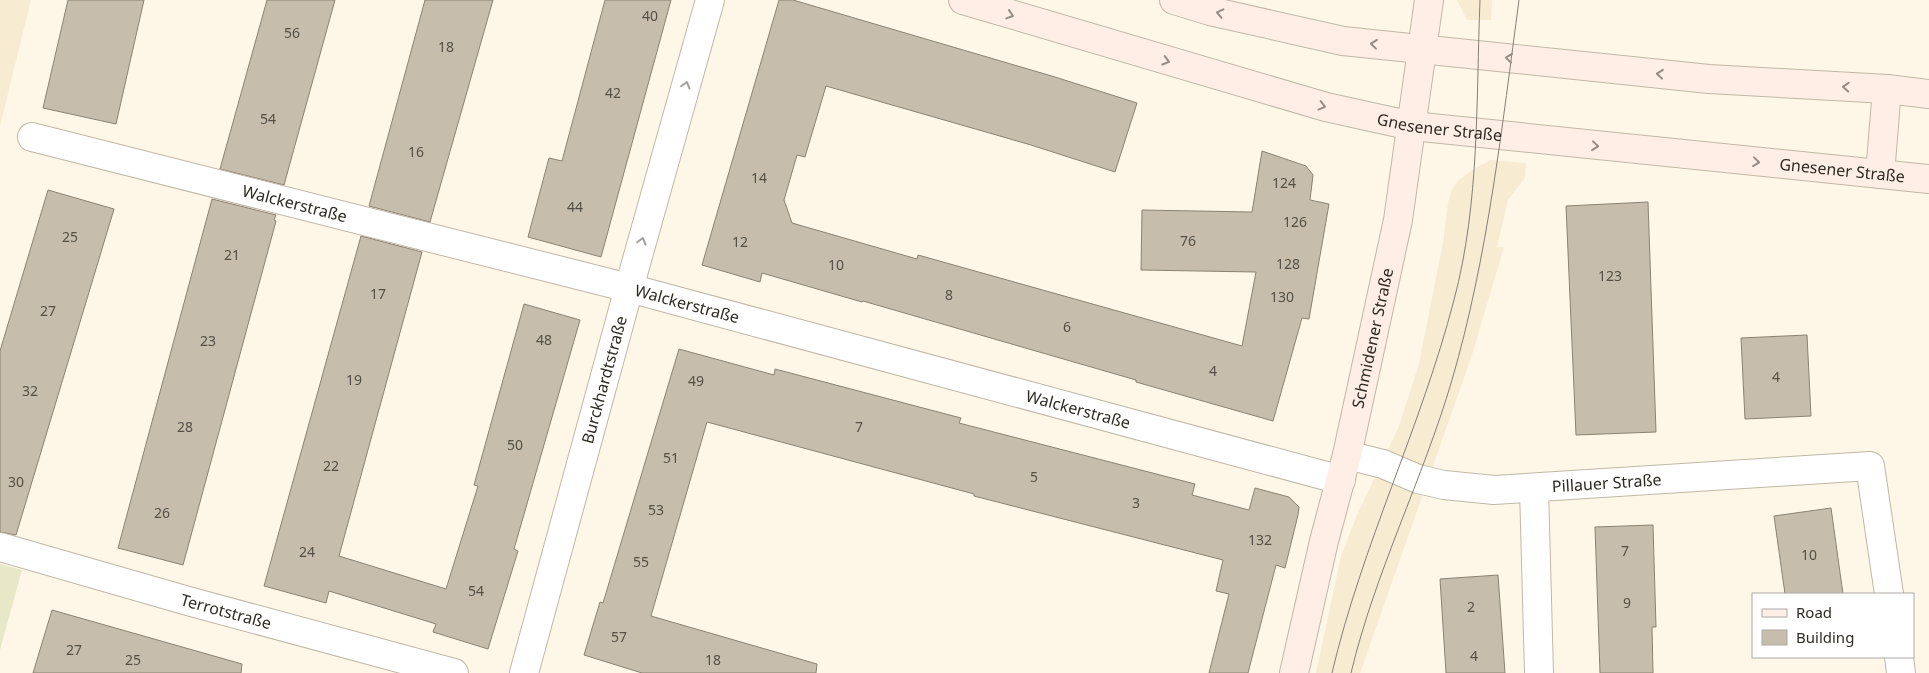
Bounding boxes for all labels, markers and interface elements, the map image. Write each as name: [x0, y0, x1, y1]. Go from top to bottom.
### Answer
house number: 40: [642, 6, 658, 25]
one-way arrow: [1216, 8, 1225, 19]
one-way arrow: [1005, 9, 1014, 19]
house number: 56: [284, 23, 300, 42]
house number: 18: [438, 37, 454, 56]
one-way arrow: [1370, 39, 1378, 50]
one-way arrow: [1504, 53, 1512, 64]
one-way arrow: [1161, 55, 1169, 65]
one-way arrow: [1656, 69, 1664, 80]
one-way arrow: [681, 81, 691, 89]
one-way arrow: [1841, 81, 1849, 92]
house number: 42: [605, 83, 621, 102]
one-way arrow: [1317, 100, 1326, 111]
street label: Gnesener Straße: [1375, 108, 1503, 146]
house number: 54: [260, 109, 276, 128]
one-way arrow: [1591, 140, 1599, 151]
house number: 16: [408, 142, 424, 161]
street label: Gnesener Straße: [1778, 153, 1906, 187]
one-way arrow: [1753, 156, 1761, 167]
house number: 14: [751, 168, 767, 187]
house number: 124: [1272, 173, 1296, 192]
street label: Walckerstraße: [240, 180, 350, 227]
house number: 44: [567, 197, 583, 216]
house number: 126: [1283, 212, 1307, 231]
house number: 25: [62, 227, 78, 246]
house number: 76: [1180, 231, 1196, 250]
house number: 12: [732, 232, 748, 251]
one-way arrow: [637, 238, 647, 246]
house number: 21: [224, 245, 240, 264]
house number: 128: [1276, 254, 1300, 273]
house number: 10: [828, 255, 844, 274]
street label: Schmidener Straße: [1346, 266, 1398, 410]
house number: 123: [1598, 266, 1622, 285]
street label: Walckerstraße: [632, 279, 742, 328]
house number: 17: [370, 284, 386, 303]
house number: 8: [945, 285, 953, 304]
house number: 130: [1270, 287, 1294, 306]
house number: 27: [40, 301, 56, 320]
street label: Burckhardtstraße: [576, 313, 632, 446]
house number: 6: [1063, 317, 1071, 336]
house number: 48: [536, 330, 552, 349]
house number: 23: [200, 331, 216, 350]
house number: 4: [1209, 361, 1217, 380]
house number: 4: [1772, 367, 1780, 386]
house number: 19: [346, 370, 362, 389]
house number: 49: [688, 371, 704, 390]
house number: 32: [22, 381, 38, 400]
street label: Walckerstraße: [1023, 385, 1133, 434]
house number: 28: [177, 417, 193, 436]
house number: 7: [855, 417, 863, 436]
house number: 50: [507, 435, 523, 454]
house number: 51: [663, 448, 679, 467]
house number: 22: [323, 456, 339, 475]
house number: 5: [1030, 467, 1038, 486]
street label: Pillauer Straße: [1551, 468, 1662, 497]
house number: 30: [8, 472, 24, 491]
house number: 3: [1132, 493, 1140, 512]
house number: 53: [648, 500, 664, 519]
house number: 26: [154, 503, 170, 522]
house number: 132: [1248, 530, 1272, 549]
house number: 7: [1621, 541, 1629, 560]
house number: 24: [299, 542, 315, 561]
house number: 10: [1801, 545, 1817, 564]
house number: 55: [633, 552, 649, 571]
house number: 54: [468, 581, 484, 600]
street label: Terrotstraße: [178, 588, 274, 634]
house number: 9: [1623, 593, 1631, 612]
legend: [1752, 593, 1914, 658]
house number: 2: [1467, 597, 1475, 616]
text: Road: [1796, 602, 1832, 622]
house number: 57: [611, 627, 627, 646]
text: Building: [1796, 627, 1854, 647]
house number: 27: [66, 640, 82, 659]
house number: 4: [1470, 646, 1478, 665]
house number: 25: [125, 650, 141, 669]
house number: 18: [705, 650, 721, 669]

